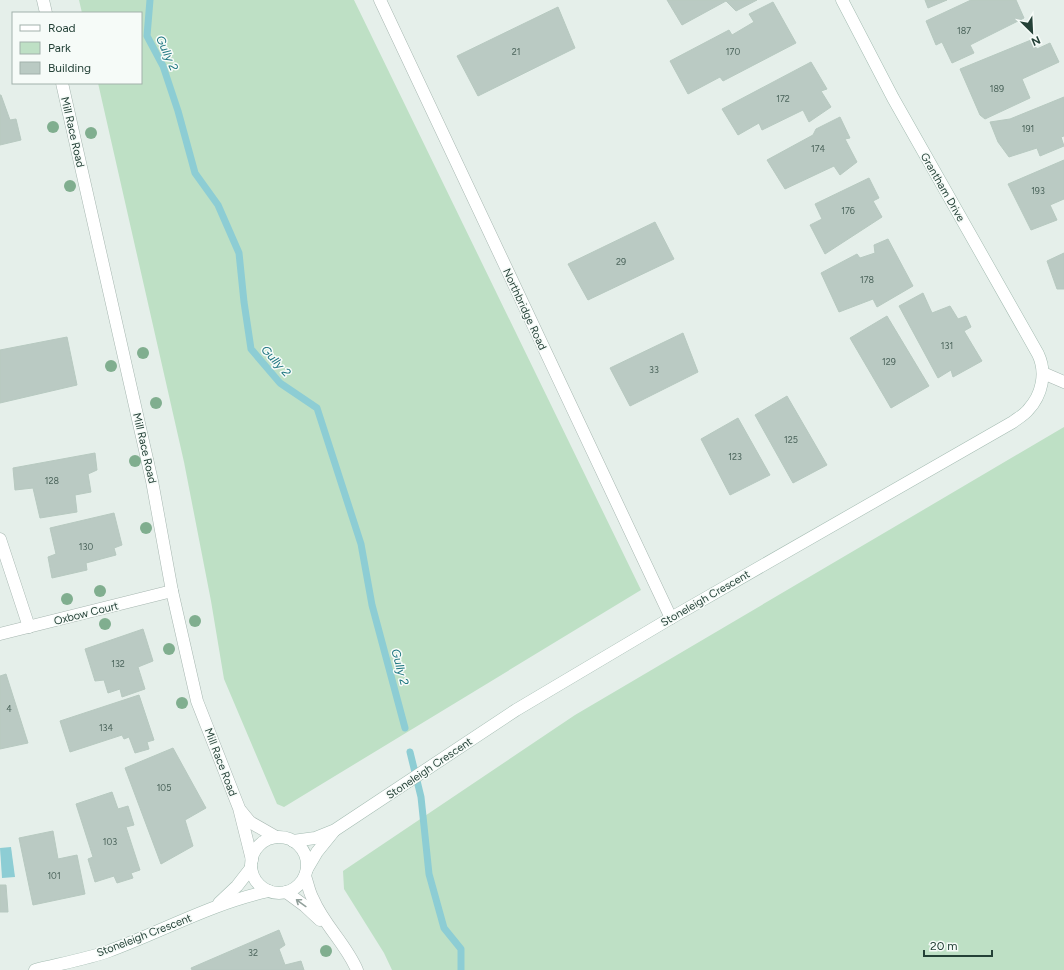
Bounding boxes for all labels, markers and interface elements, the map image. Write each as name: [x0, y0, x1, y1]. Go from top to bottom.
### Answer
legend: [12, 12, 142, 84]
north arrow: [1012, 12, 1052, 52]
text: Road: [48, 21, 76, 35]
house number: 187: [957, 25, 971, 36]
water label: Gully 2: [153, 33, 181, 73]
text: N: [1029, 33, 1042, 48]
text: Park: [48, 41, 71, 55]
house number: 21: [512, 46, 520, 57]
house number: 170: [726, 46, 740, 57]
text: Building: [48, 61, 91, 75]
house number: 189: [990, 83, 1004, 94]
house number: 172: [776, 93, 790, 104]
street label: Mill Race Road: [58, 96, 87, 169]
house number: 191: [1022, 123, 1034, 134]
house number: 174: [811, 143, 825, 154]
street label: Grantham Drive: [918, 151, 968, 224]
house number: 193: [1031, 185, 1045, 196]
house number: 176: [841, 205, 855, 216]
house number: 29: [616, 256, 626, 267]
street label: Northbridge Road: [500, 266, 549, 352]
house number: 178: [860, 274, 875, 285]
house number: 131: [941, 340, 953, 351]
water label: Gully 2: [258, 343, 294, 380]
house number: 129: [882, 356, 896, 367]
house number: 33: [649, 364, 659, 375]
street label: Mill Race Road: [130, 412, 159, 485]
house number: 125: [784, 434, 798, 445]
house number: 123: [728, 451, 742, 462]
house number: 128: [45, 475, 60, 486]
house number: 130: [79, 541, 93, 552]
street label: Stoneleigh Crescent: [658, 568, 752, 629]
street label: Oxbow Court: [52, 599, 120, 628]
water label: Gully 2: [388, 647, 412, 687]
house number: 132: [111, 658, 125, 669]
house number: 4: [6, 703, 12, 714]
house number: 134: [99, 722, 114, 733]
street label: Mill Race Road: [202, 726, 239, 798]
street label: Stoneleigh Crescent: [384, 735, 475, 802]
house number: 105: [157, 782, 171, 793]
house number: 103: [103, 836, 117, 847]
house number: 101: [47, 870, 61, 881]
one-way arrow: [295, 899, 306, 907]
street label: Stoneleigh Crescent: [95, 911, 194, 960]
scale bar: [924, 932, 992, 958]
text: 20 m: [930, 939, 958, 953]
house number: 32: [248, 947, 258, 958]

